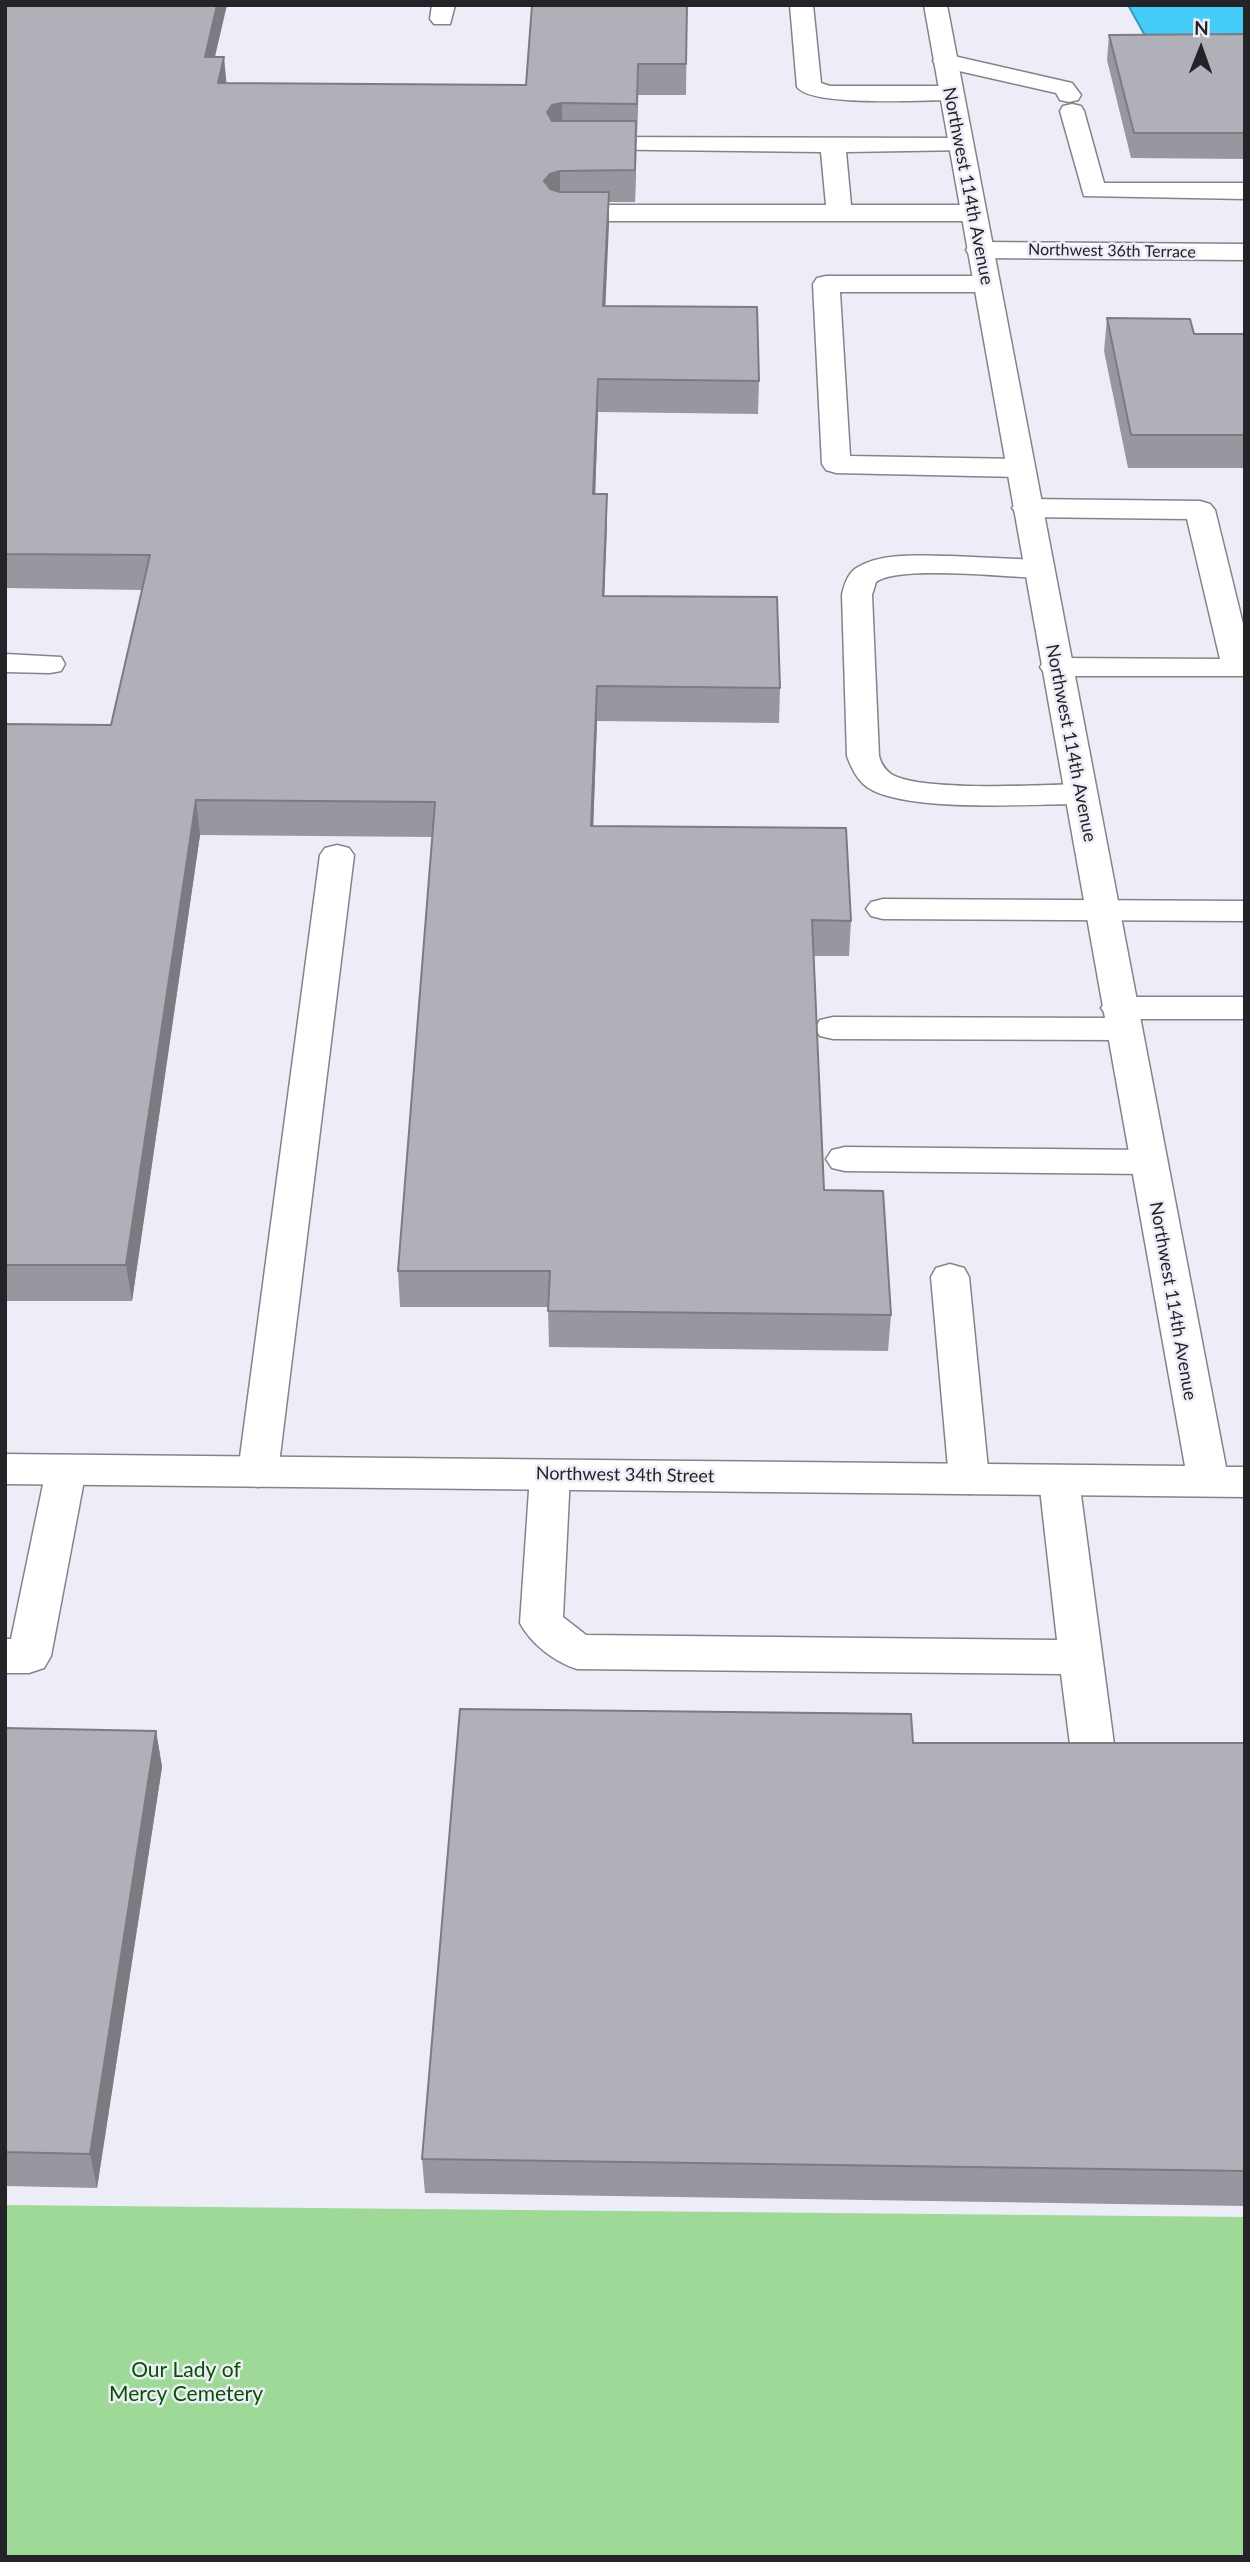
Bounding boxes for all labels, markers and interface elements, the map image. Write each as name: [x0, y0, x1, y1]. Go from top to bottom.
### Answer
north arrow: [1166, 14, 1236, 84]
text: N: [1194, 16, 1209, 39]
street label: Northwest 114th Avenue: [938, 85, 998, 287]
street label: Northwest 36th Terrace: [1028, 240, 1196, 262]
street label: Northwest 114th Avenue: [1041, 642, 1101, 844]
street label: Northwest 114th Avenue: [1145, 1200, 1201, 1402]
street label: Northwest 34th Street: [536, 1463, 714, 1487]
park label: Our Lady of Mercy Cemetery: [109, 2357, 263, 2407]

